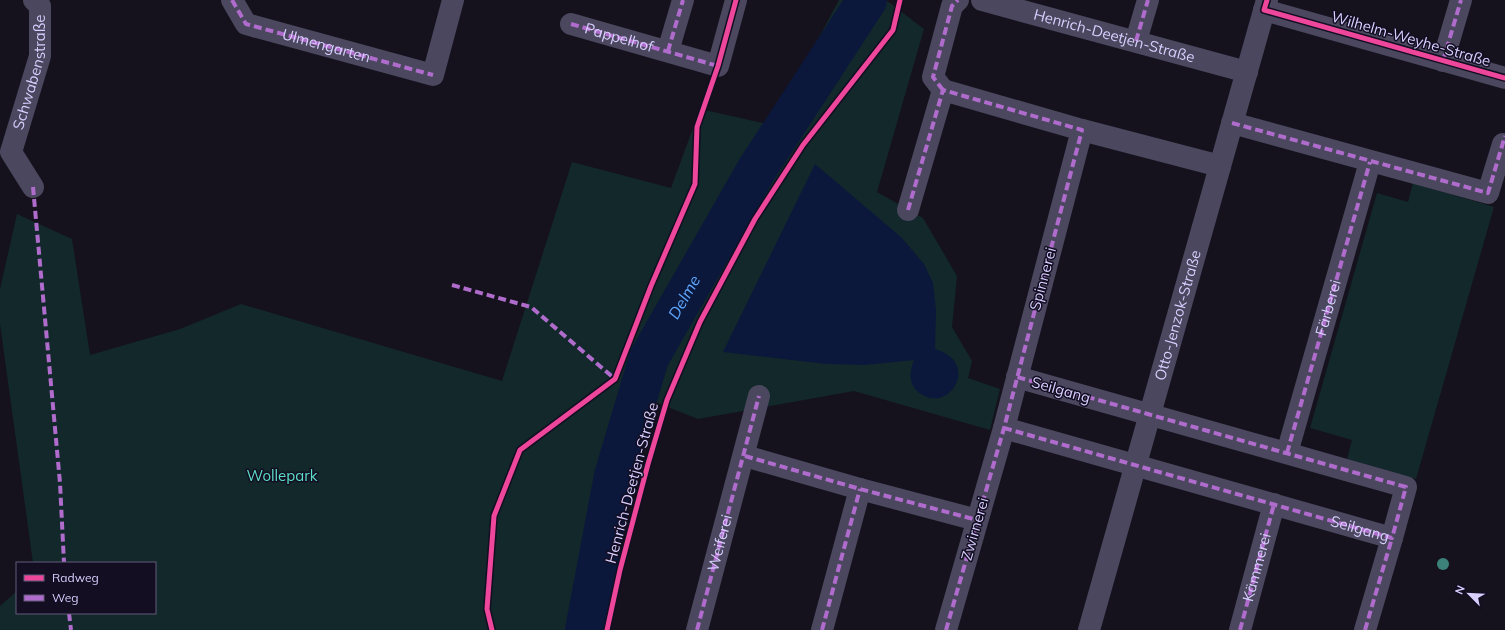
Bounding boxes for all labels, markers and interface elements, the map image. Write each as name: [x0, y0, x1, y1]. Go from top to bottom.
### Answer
street label: Henrich-Deetjen-Straße: [1032, 4, 1197, 66]
street label: Wilhelm-Weyhe-Straße: [1329, 7, 1493, 70]
street label: Schwabenstraße: [8, 15, 49, 132]
street label: Pappelhof: [583, 18, 657, 56]
street label: Ulmengarten: [280, 24, 373, 67]
street label: Spinnerei: [1025, 245, 1060, 313]
street label: Otto-Jenzok-Straße: [1150, 248, 1205, 383]
water label: Delme: [663, 271, 704, 323]
street label: Färberei: [1311, 278, 1345, 338]
street label: Seilgang: [1029, 372, 1093, 407]
street label: Henrich-Deetjen-Straße: [601, 400, 662, 566]
park label: Wollepark: [247, 466, 318, 485]
street label: Zwirnerei: [956, 495, 993, 563]
street label: Seilgang: [1328, 511, 1392, 546]
street label: Weiferei: [703, 513, 736, 573]
street label: Kämmerei: [1238, 531, 1275, 603]
legend: [16, 562, 156, 614]
text: Radweg: [52, 570, 99, 585]
north arrow: [1449, 574, 1489, 614]
text: N: [1452, 583, 1468, 597]
text: Weg: [52, 590, 78, 605]

